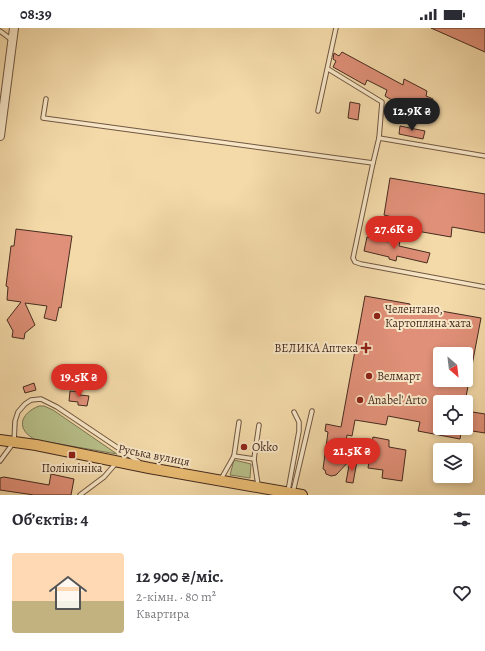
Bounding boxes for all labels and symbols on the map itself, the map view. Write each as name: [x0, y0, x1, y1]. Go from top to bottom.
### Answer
pin: 12.9K ₴: [375, 98, 449, 132]
pin: 27.6K ₴: [357, 216, 431, 250]
place label: Челентано, Картопляна хата: [385, 301, 472, 331]
marker: Челентано, Картопляна хата: [372, 311, 382, 321]
place label: ВЕЛИКА Аптека: [274, 340, 358, 356]
marker: ВЕЛИКА Аптека: [361, 343, 371, 353]
north arrow: [433, 347, 473, 387]
pin: 19.5K ₴: [42, 364, 116, 398]
place label: Велмарт: [377, 368, 421, 384]
marker: Велмарт: [364, 371, 374, 381]
place label: Anabel' Arto: [367, 392, 427, 408]
marker: Anabel' Arto: [355, 395, 365, 405]
pin: 21.5K ₴: [315, 438, 389, 472]
place label: Okko: [252, 439, 278, 455]
street label: Руська вулиця: [117, 440, 192, 470]
marker: Okko: [239, 442, 249, 452]
marker: Поліклініка: [67, 450, 77, 460]
place label: Поліклініка: [41, 460, 103, 476]

